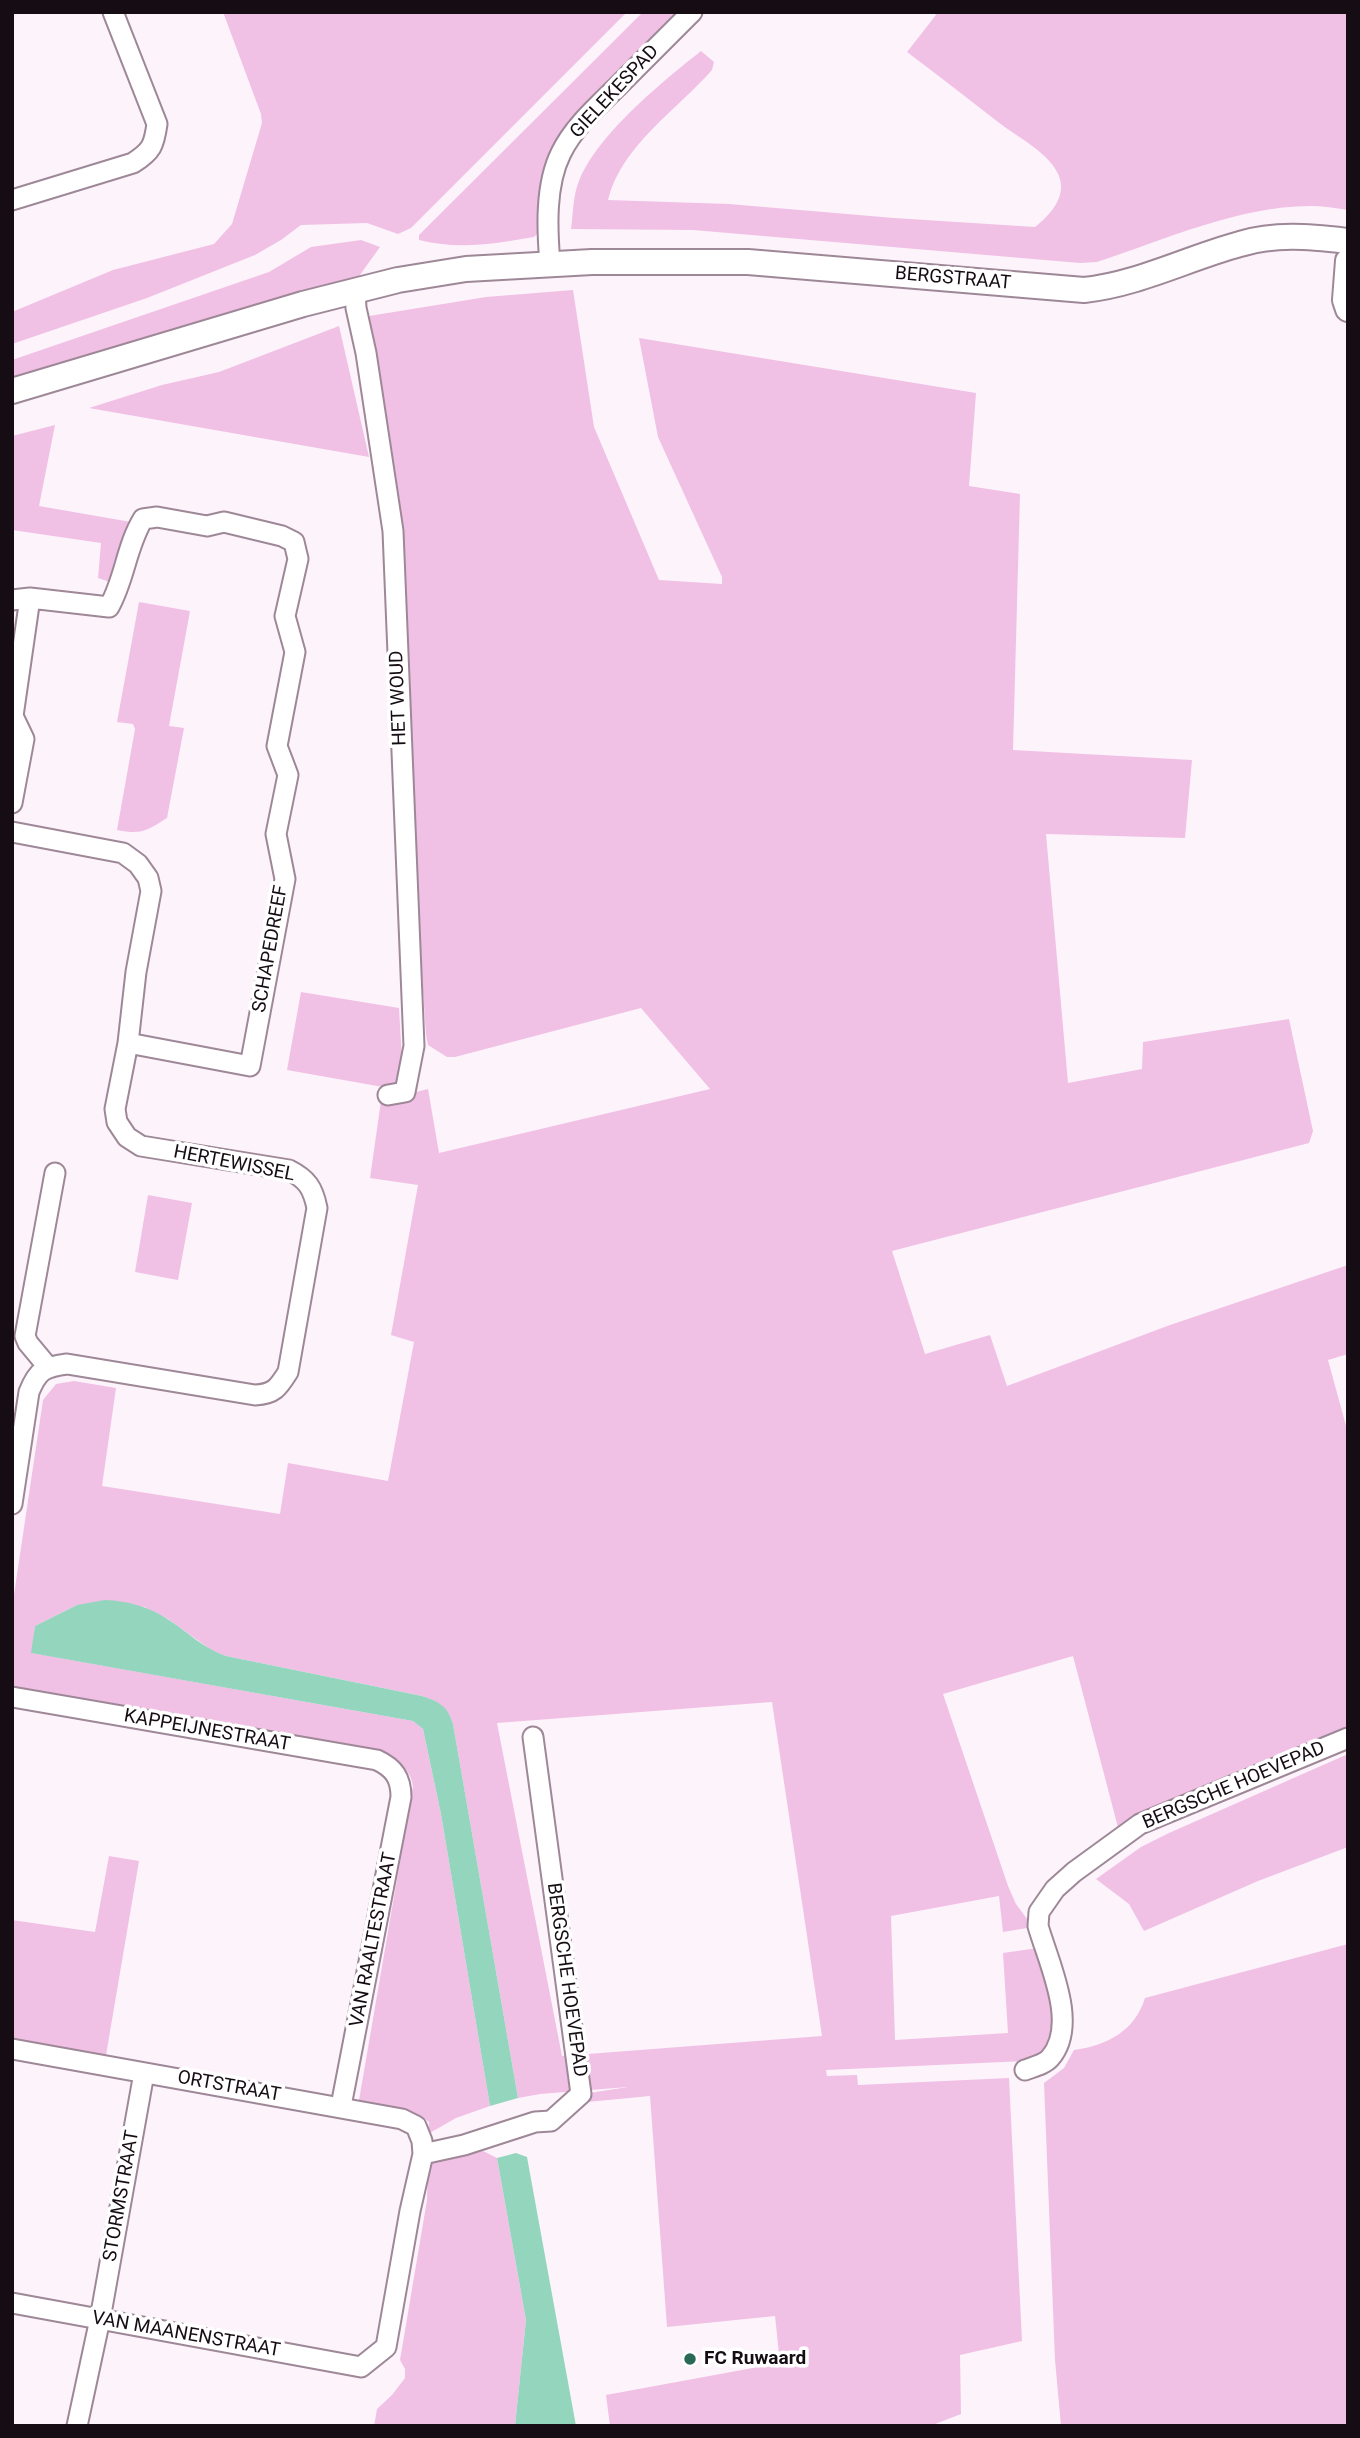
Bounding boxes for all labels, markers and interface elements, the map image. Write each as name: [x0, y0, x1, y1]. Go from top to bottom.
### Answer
street label: GIELEKESPAD: [566, 41, 664, 143]
street label: BERGSTRAAT: [894, 263, 1012, 295]
street label: HET WOUD: [386, 650, 412, 746]
street label: SCHAPEDREEF: [249, 884, 293, 1014]
street label: HERTEWISSEL: [171, 1141, 297, 1187]
street label: KAPPEIJNESTRAAT: [122, 1705, 292, 1757]
street label: BERGSCHE HOEVEPAD: [1139, 1737, 1329, 1835]
street label: VAN RAALTESTRAAT: [346, 1851, 402, 2029]
street label: BERGSCHE HOEVEPAD: [541, 1881, 591, 2079]
street label: ORTSTRAAT: [176, 2067, 282, 2107]
street label: STORMSTRAAT: [99, 2129, 145, 2263]
street label: VAN MAANENSTRAAT: [90, 2307, 282, 2363]
place label: FC Ruwaard: [704, 2348, 806, 2370]
marker: FC Ruwaard: [682, 2351, 698, 2367]

